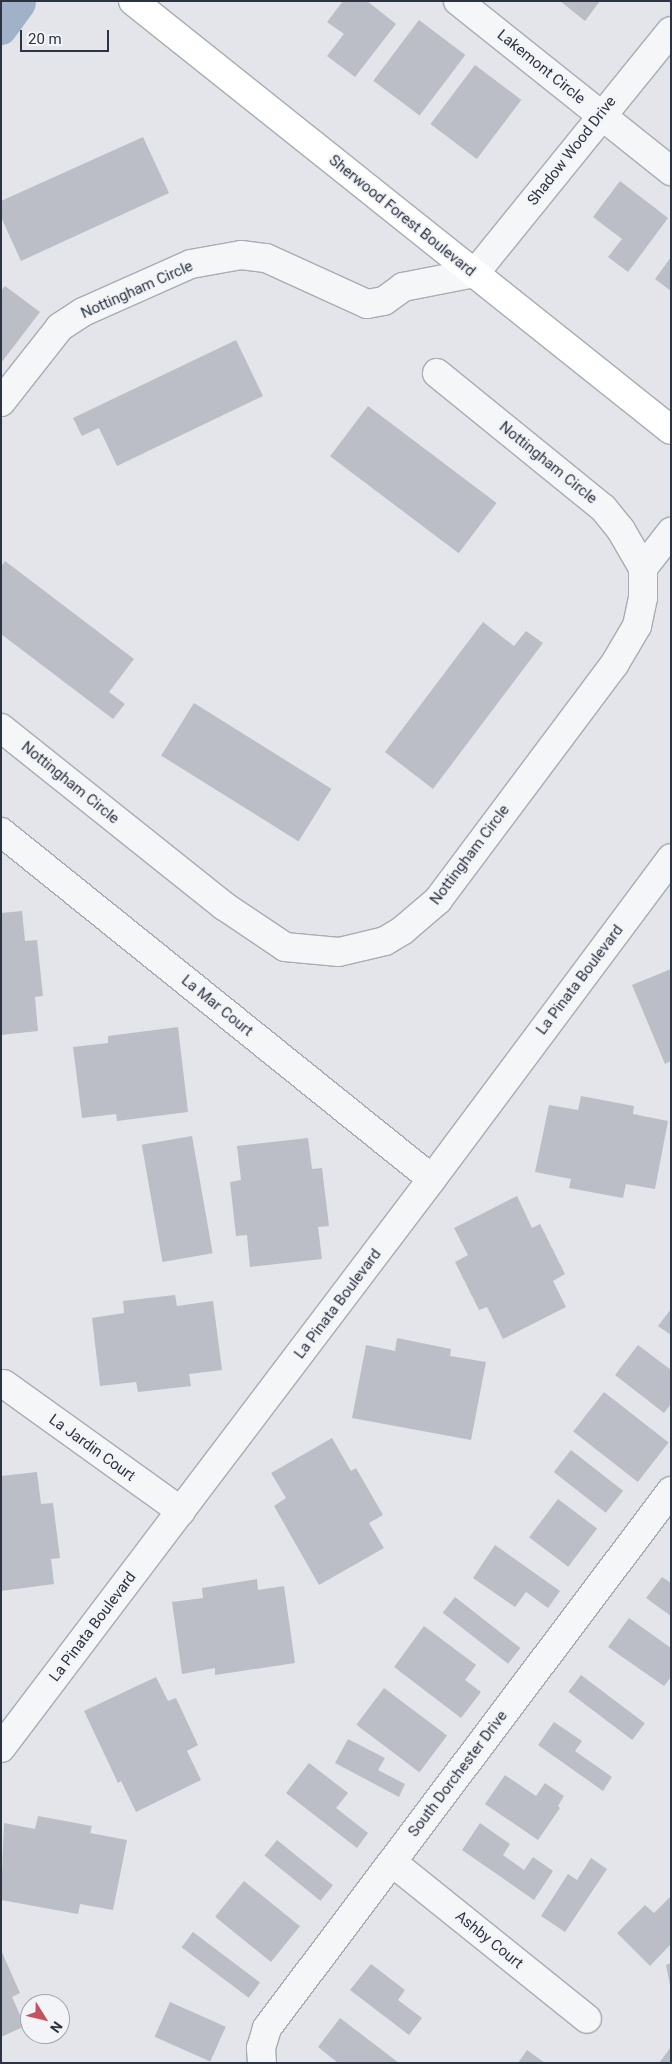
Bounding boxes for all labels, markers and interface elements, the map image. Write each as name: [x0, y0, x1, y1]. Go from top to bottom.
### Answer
scale bar: [22, 20, 111, 52]
street label: Lakemont Circle: [493, 26, 589, 108]
text: 20 m: [28, 30, 62, 48]
street label: Shadow Wood Drive: [524, 93, 620, 209]
street label: Sherwood Forest Boulevard: [325, 151, 479, 281]
street label: Nottingham Circle: [78, 257, 196, 323]
street label: Nottingham Circle: [496, 418, 600, 508]
street label: Nottingham Circle: [18, 738, 122, 828]
street label: Nottingham Circle: [427, 801, 513, 909]
street label: La Pinata Boulevard: [533, 922, 627, 1038]
street label: La Mar Court: [178, 972, 256, 1040]
street label: La Pinata Boulevard: [291, 1246, 385, 1362]
street label: La Jardin Court: [45, 1411, 139, 1485]
street label: La Pinata Boulevard: [46, 1569, 140, 1685]
street label: South Dorchester Drive: [405, 1707, 511, 1841]
street label: Ashby Court: [452, 1907, 526, 1973]
north arrow: [20, 1994, 70, 2044]
text: N: [47, 2019, 66, 2036]

